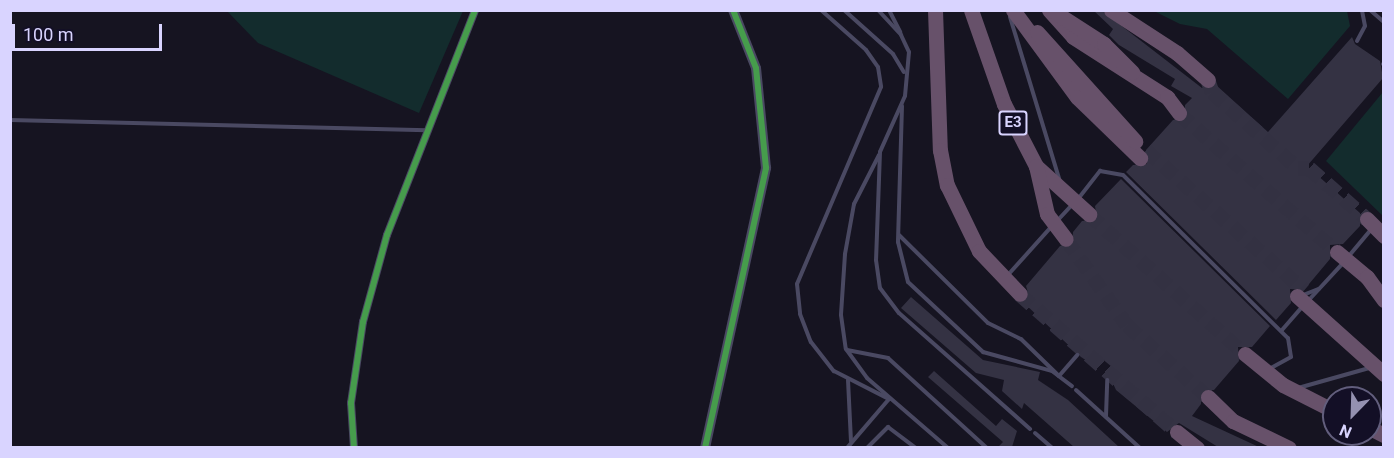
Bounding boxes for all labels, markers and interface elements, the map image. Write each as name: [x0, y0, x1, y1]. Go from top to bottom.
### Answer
scale bar: [15, 12, 165, 50]
text: 100 m: [23, 24, 74, 45]
road number: E3: [998, 111, 1028, 135]
north arrow: [1322, 386, 1382, 446]
text: N: [1337, 420, 1354, 442]

